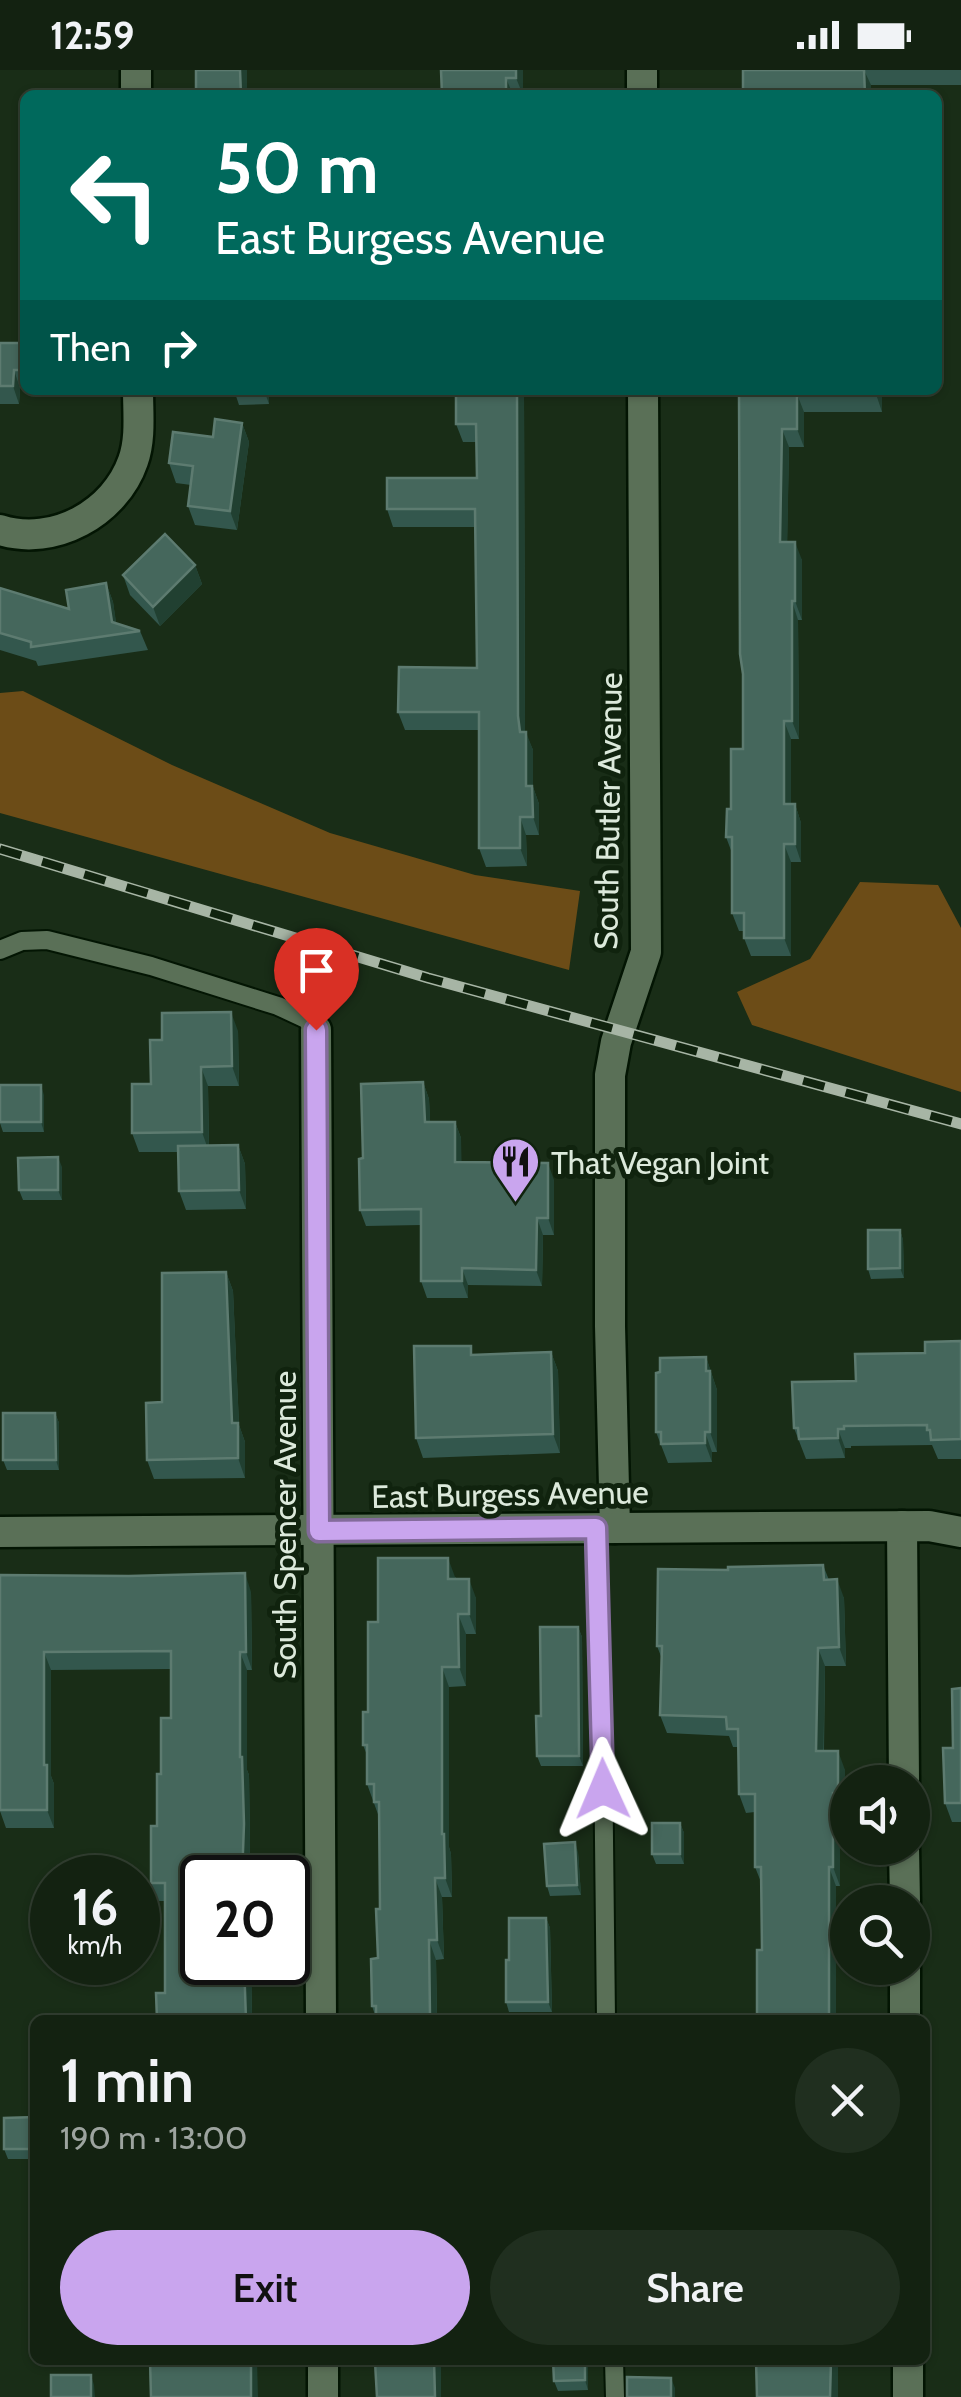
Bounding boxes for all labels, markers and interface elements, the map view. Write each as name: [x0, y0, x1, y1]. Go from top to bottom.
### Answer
text: 12:59: [50, 12, 134, 59]
text: 50 m: [215, 125, 379, 211]
icon: left: [50, 130, 180, 260]
text: East Burgess Avenue: [215, 211, 605, 265]
icon: right: [151, 320, 206, 375]
text: Then: [50, 324, 131, 371]
street label: South Butler Avenue: [586, 672, 630, 950]
pin: [274, 928, 359, 1031]
icon: arrive: [289, 943, 344, 998]
restaurant icon: That Vegan Joint: [490, 1136, 542, 1204]
place label: That Vegan Joint: [551, 1143, 769, 1182]
street label: South Spencer Avenue: [265, 1371, 304, 1679]
street label: East Burgess Avenue: [371, 1472, 649, 1516]
position arrow: [551, 1737, 655, 1841]
map controls: [830, 1765, 930, 1985]
button: sound: [830, 1765, 930, 1865]
speed limit sign: 20: [180, 1855, 310, 1985]
text: 16: [72, 1877, 118, 1938]
button: search: [830, 1885, 930, 1985]
text: km/h: [68, 1930, 122, 1960]
text: 1 min: [60, 2044, 194, 2117]
button: close: [795, 2048, 900, 2153]
text: 190 m · 13:00: [60, 2118, 247, 2157]
button: Exit: [60, 2230, 470, 2345]
button: Share: [490, 2230, 900, 2345]

